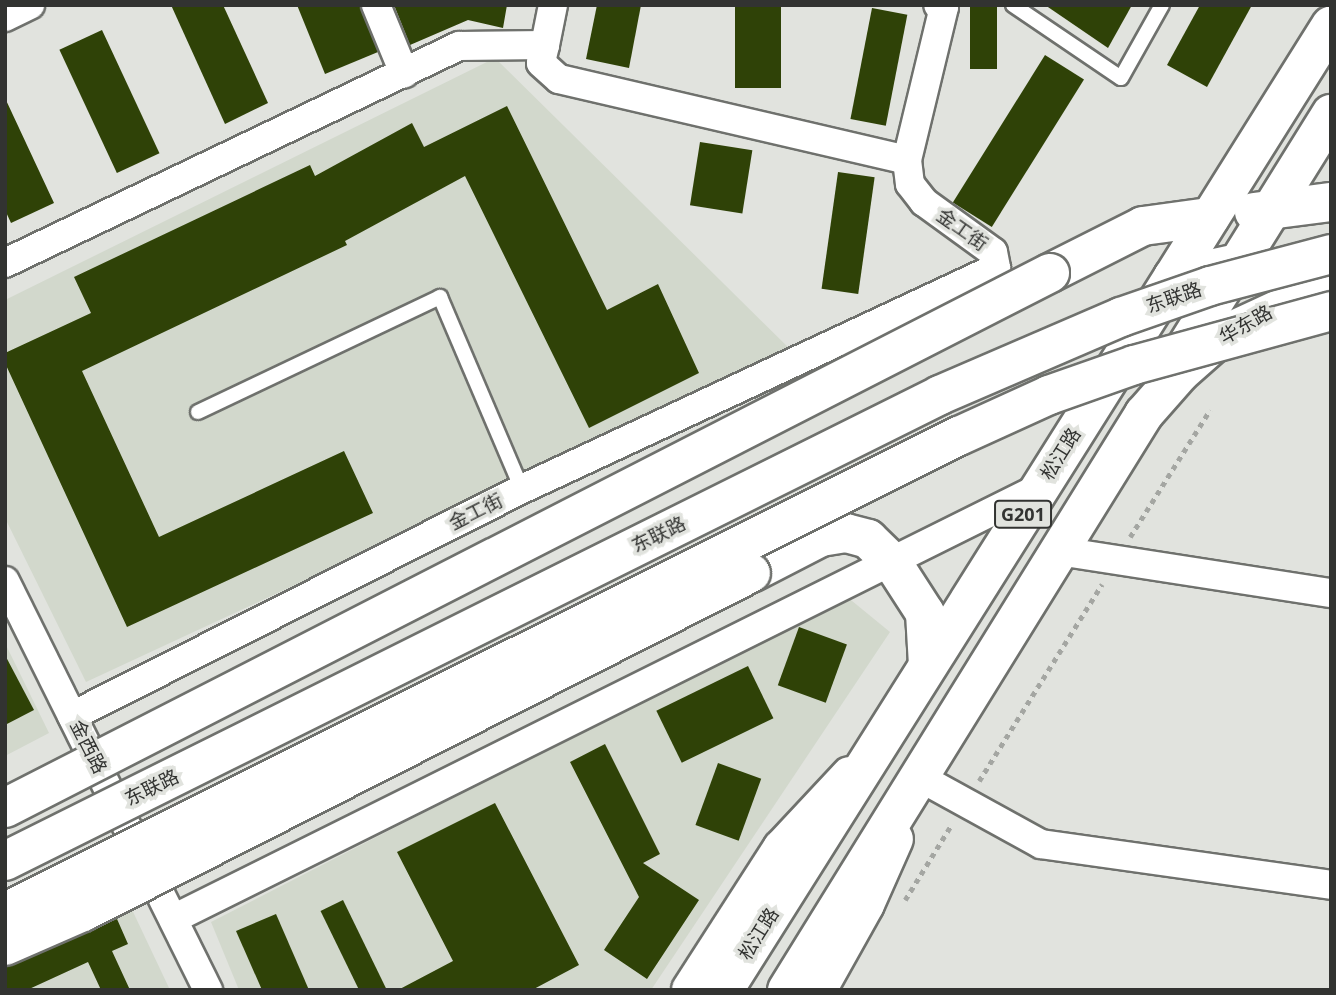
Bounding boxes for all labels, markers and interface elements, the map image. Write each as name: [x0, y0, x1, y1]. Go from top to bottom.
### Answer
street label: 金工街: [932, 204, 992, 256]
street label: 东联路: [1143, 278, 1205, 318]
street label: 华东路: [1216, 301, 1276, 349]
street label: 松江路: [1036, 424, 1086, 484]
street label: 金工街: [445, 489, 507, 535]
road number: G201: [993, 500, 1053, 528]
street label: 东联路: [628, 512, 690, 558]
street label: 金西路: [65, 716, 111, 778]
street label: 东联路: [121, 765, 183, 811]
street label: 松江路: [734, 904, 784, 964]

